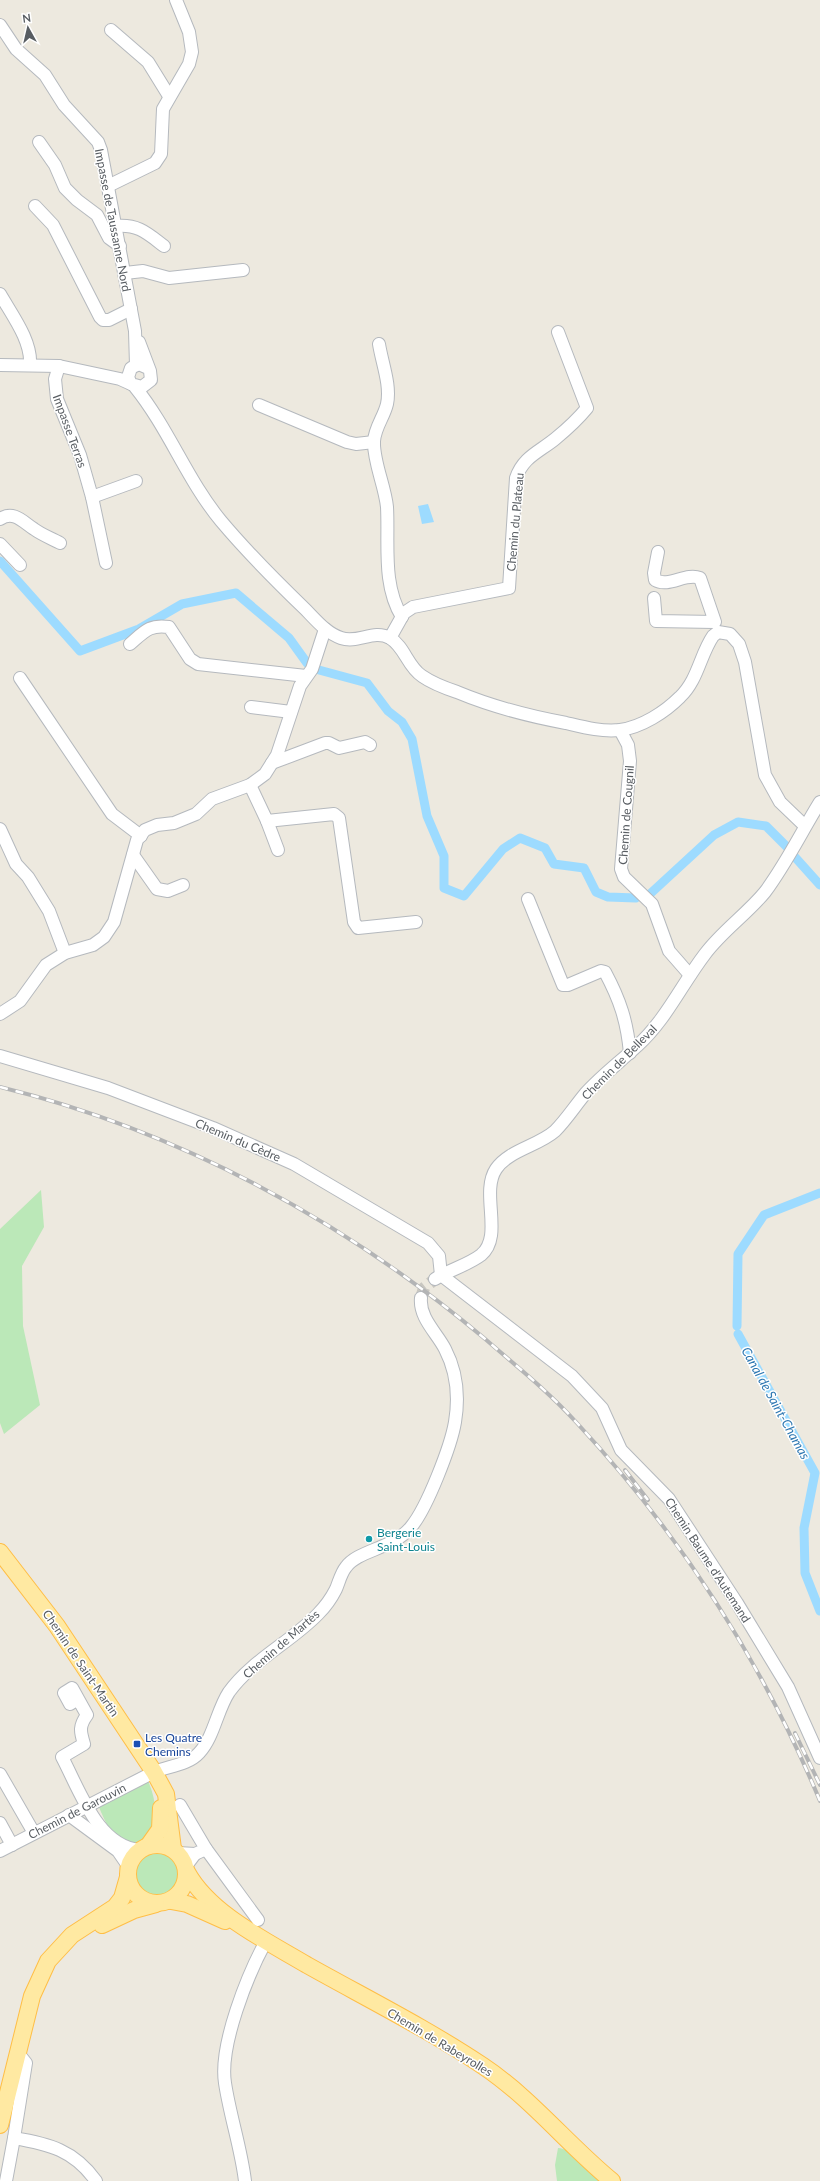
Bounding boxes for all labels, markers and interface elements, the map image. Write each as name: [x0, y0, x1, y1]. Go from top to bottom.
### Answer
north arrow: [8, 8, 48, 48]
text: N: [21, 11, 32, 25]
street label: Impasse de Taussanne Nord: [92, 147, 134, 293]
street label: Impasse Terras: [50, 392, 90, 470]
street label: Chemin du Plateau: [503, 472, 527, 572]
street label: Chemin de Cougnil: [615, 765, 637, 865]
street label: Chemin de Belleval: [578, 1021, 660, 1103]
street label: Chemin du Cèdre: [193, 1115, 283, 1165]
water label: Canal de Saint-Chamas: [738, 1344, 814, 1462]
street label: Chemin Baume d'Autemand: [662, 1495, 754, 1625]
place label: Bergerie Saint-Louis: [377, 1525, 435, 1554]
marker: Bergerie Saint-Louis: [364, 1534, 374, 1544]
street label: Chemin de Saint-Martin: [40, 1607, 122, 1719]
street label: Chemin de Martès: [240, 1607, 322, 1681]
place label: Les Quatre Chemins: [145, 1730, 202, 1759]
marker: Les Quatre Chemins: [132, 1739, 142, 1749]
street label: Chemin de Garouvin: [26, 1780, 128, 1842]
street label: Chemin de Rabeyrolles: [385, 2005, 495, 2079]

